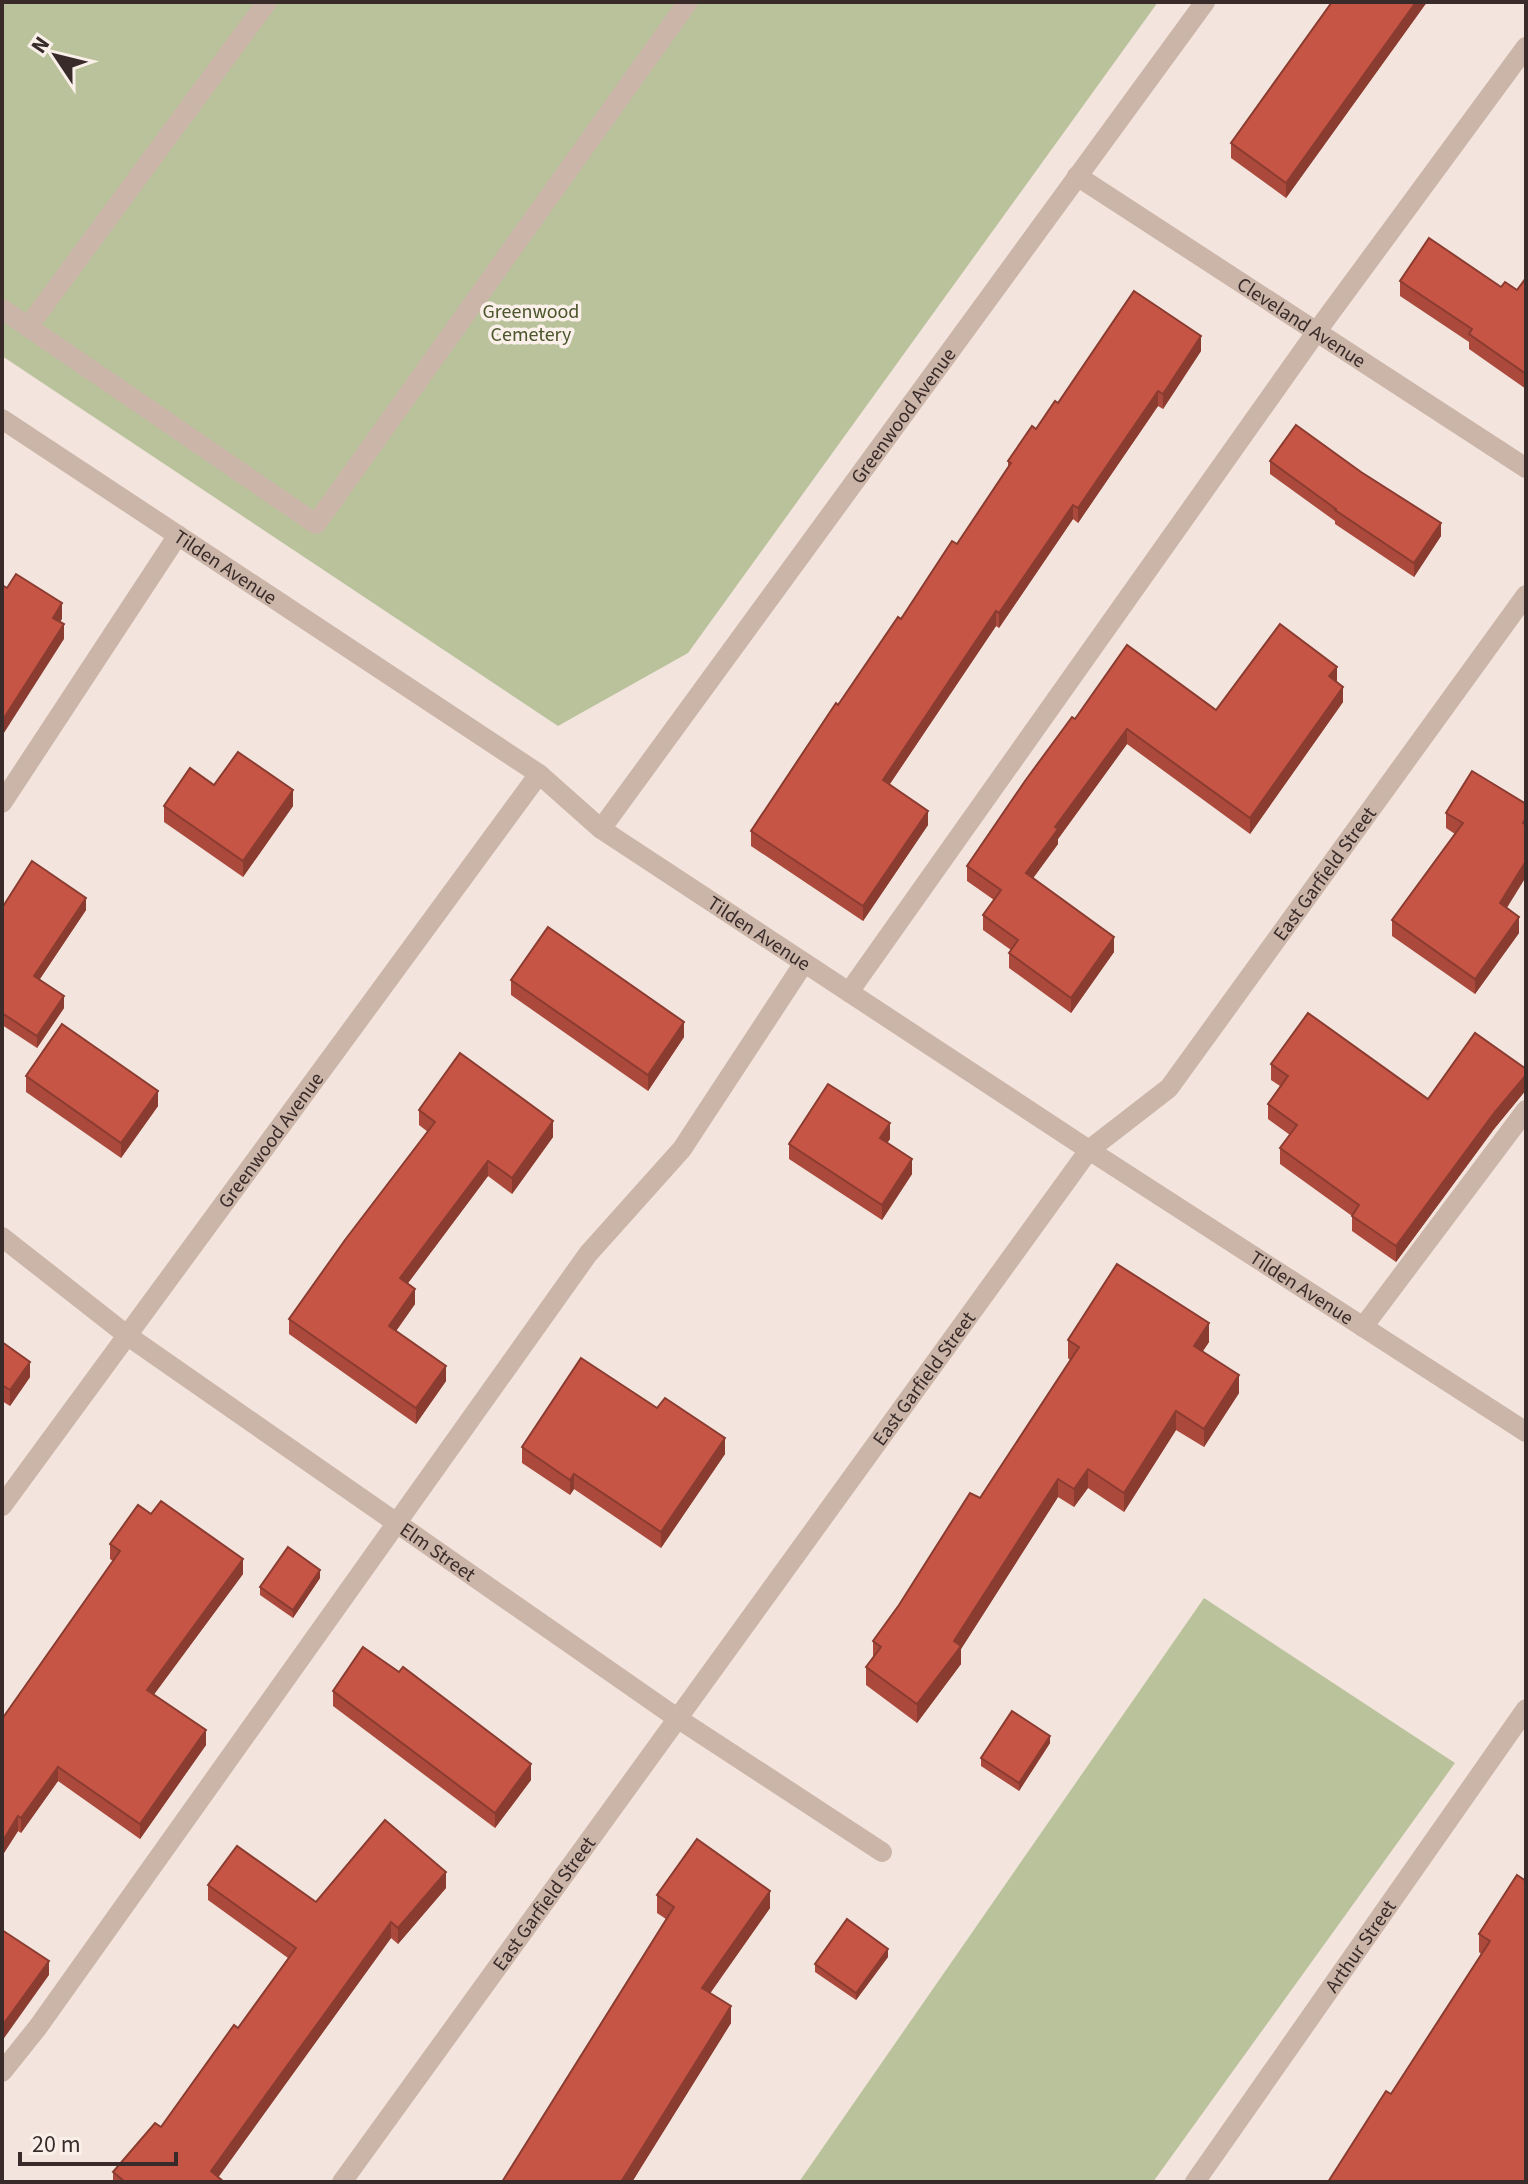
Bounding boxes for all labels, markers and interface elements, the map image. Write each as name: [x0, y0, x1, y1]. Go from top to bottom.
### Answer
north arrow: [16, 16, 96, 96]
text: N: [23, 30, 58, 60]
street label: Cleveland Avenue: [1231, 271, 1371, 375]
park label: Greenwood Cemetery: [483, 298, 579, 349]
street label: Greenwood Avenue: [845, 342, 963, 490]
street label: Tilden Avenue: [168, 523, 282, 612]
street label: East Garfield Street: [1267, 801, 1383, 947]
street label: Tilden Avenue: [702, 890, 816, 978]
street label: Greenwood Avenue: [212, 1067, 331, 1214]
street label: Tilden Avenue: [1244, 1244, 1359, 1332]
street label: East Garfield Street: [866, 1306, 983, 1452]
street label: Elm Street: [394, 1516, 481, 1589]
street label: East Garfield Street: [486, 1831, 603, 1977]
street label: Arthur Street: [1319, 1894, 1403, 1999]
scale bar: [20, 2116, 176, 2166]
text: 20 m: [32, 2127, 81, 2162]

